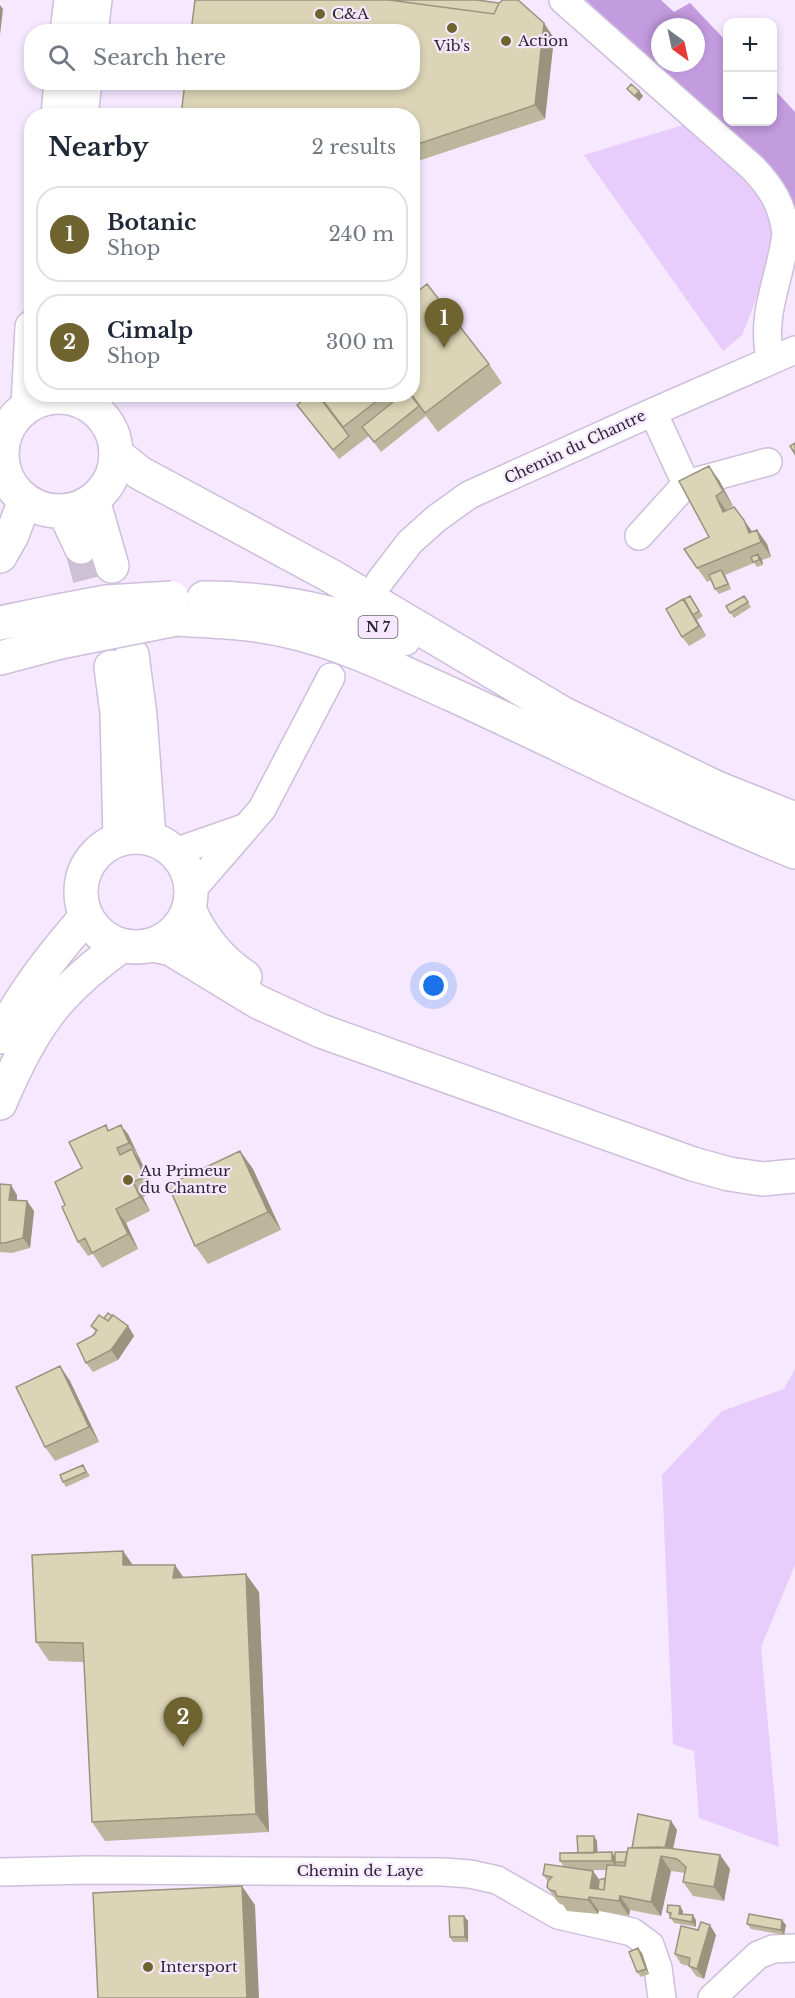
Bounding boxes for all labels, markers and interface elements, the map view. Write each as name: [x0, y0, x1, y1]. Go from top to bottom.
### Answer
place label: C&A: [332, 4, 369, 23]
marker: C&A: [313, 7, 327, 21]
north arrow: [651, 18, 705, 72]
map controls: [723, 18, 777, 126]
button: +: [723, 18, 777, 72]
marker: Vib's: [445, 21, 459, 35]
search box: [24, 24, 420, 90]
place label: Action: [517, 31, 568, 50]
marker: Action: [499, 34, 513, 48]
place label: Vib's: [433, 36, 470, 55]
icon: search: [45, 41, 78, 74]
text: Search here: [93, 44, 226, 71]
button: −: [723, 72, 777, 126]
text: Nearby: [48, 131, 149, 163]
text: 2 results: [312, 135, 396, 159]
text: Botanic: [107, 209, 196, 236]
text: 1: [65, 222, 74, 246]
text: 240 m: [329, 222, 394, 246]
text: Shop: [107, 236, 160, 260]
pin: 1: [424, 298, 464, 348]
text: Cimalp: [107, 317, 193, 344]
text: 2: [63, 330, 76, 354]
text: 300 m: [326, 330, 394, 354]
text: Shop: [107, 344, 160, 368]
street label: Chemin du Chantre: [501, 405, 648, 488]
road number: N 7: [358, 616, 398, 638]
your location: [419, 971, 448, 1000]
place label: Au Primeur du Chantre: [139, 1161, 231, 1197]
marker: Au Primeur du Chantre: [121, 1173, 135, 1187]
pin: 2: [164, 1698, 202, 1747]
street label: Chemin de Laye: [297, 1861, 423, 1880]
place label: Intersport: [160, 1957, 238, 1976]
marker: Intersport: [141, 1960, 155, 1974]

